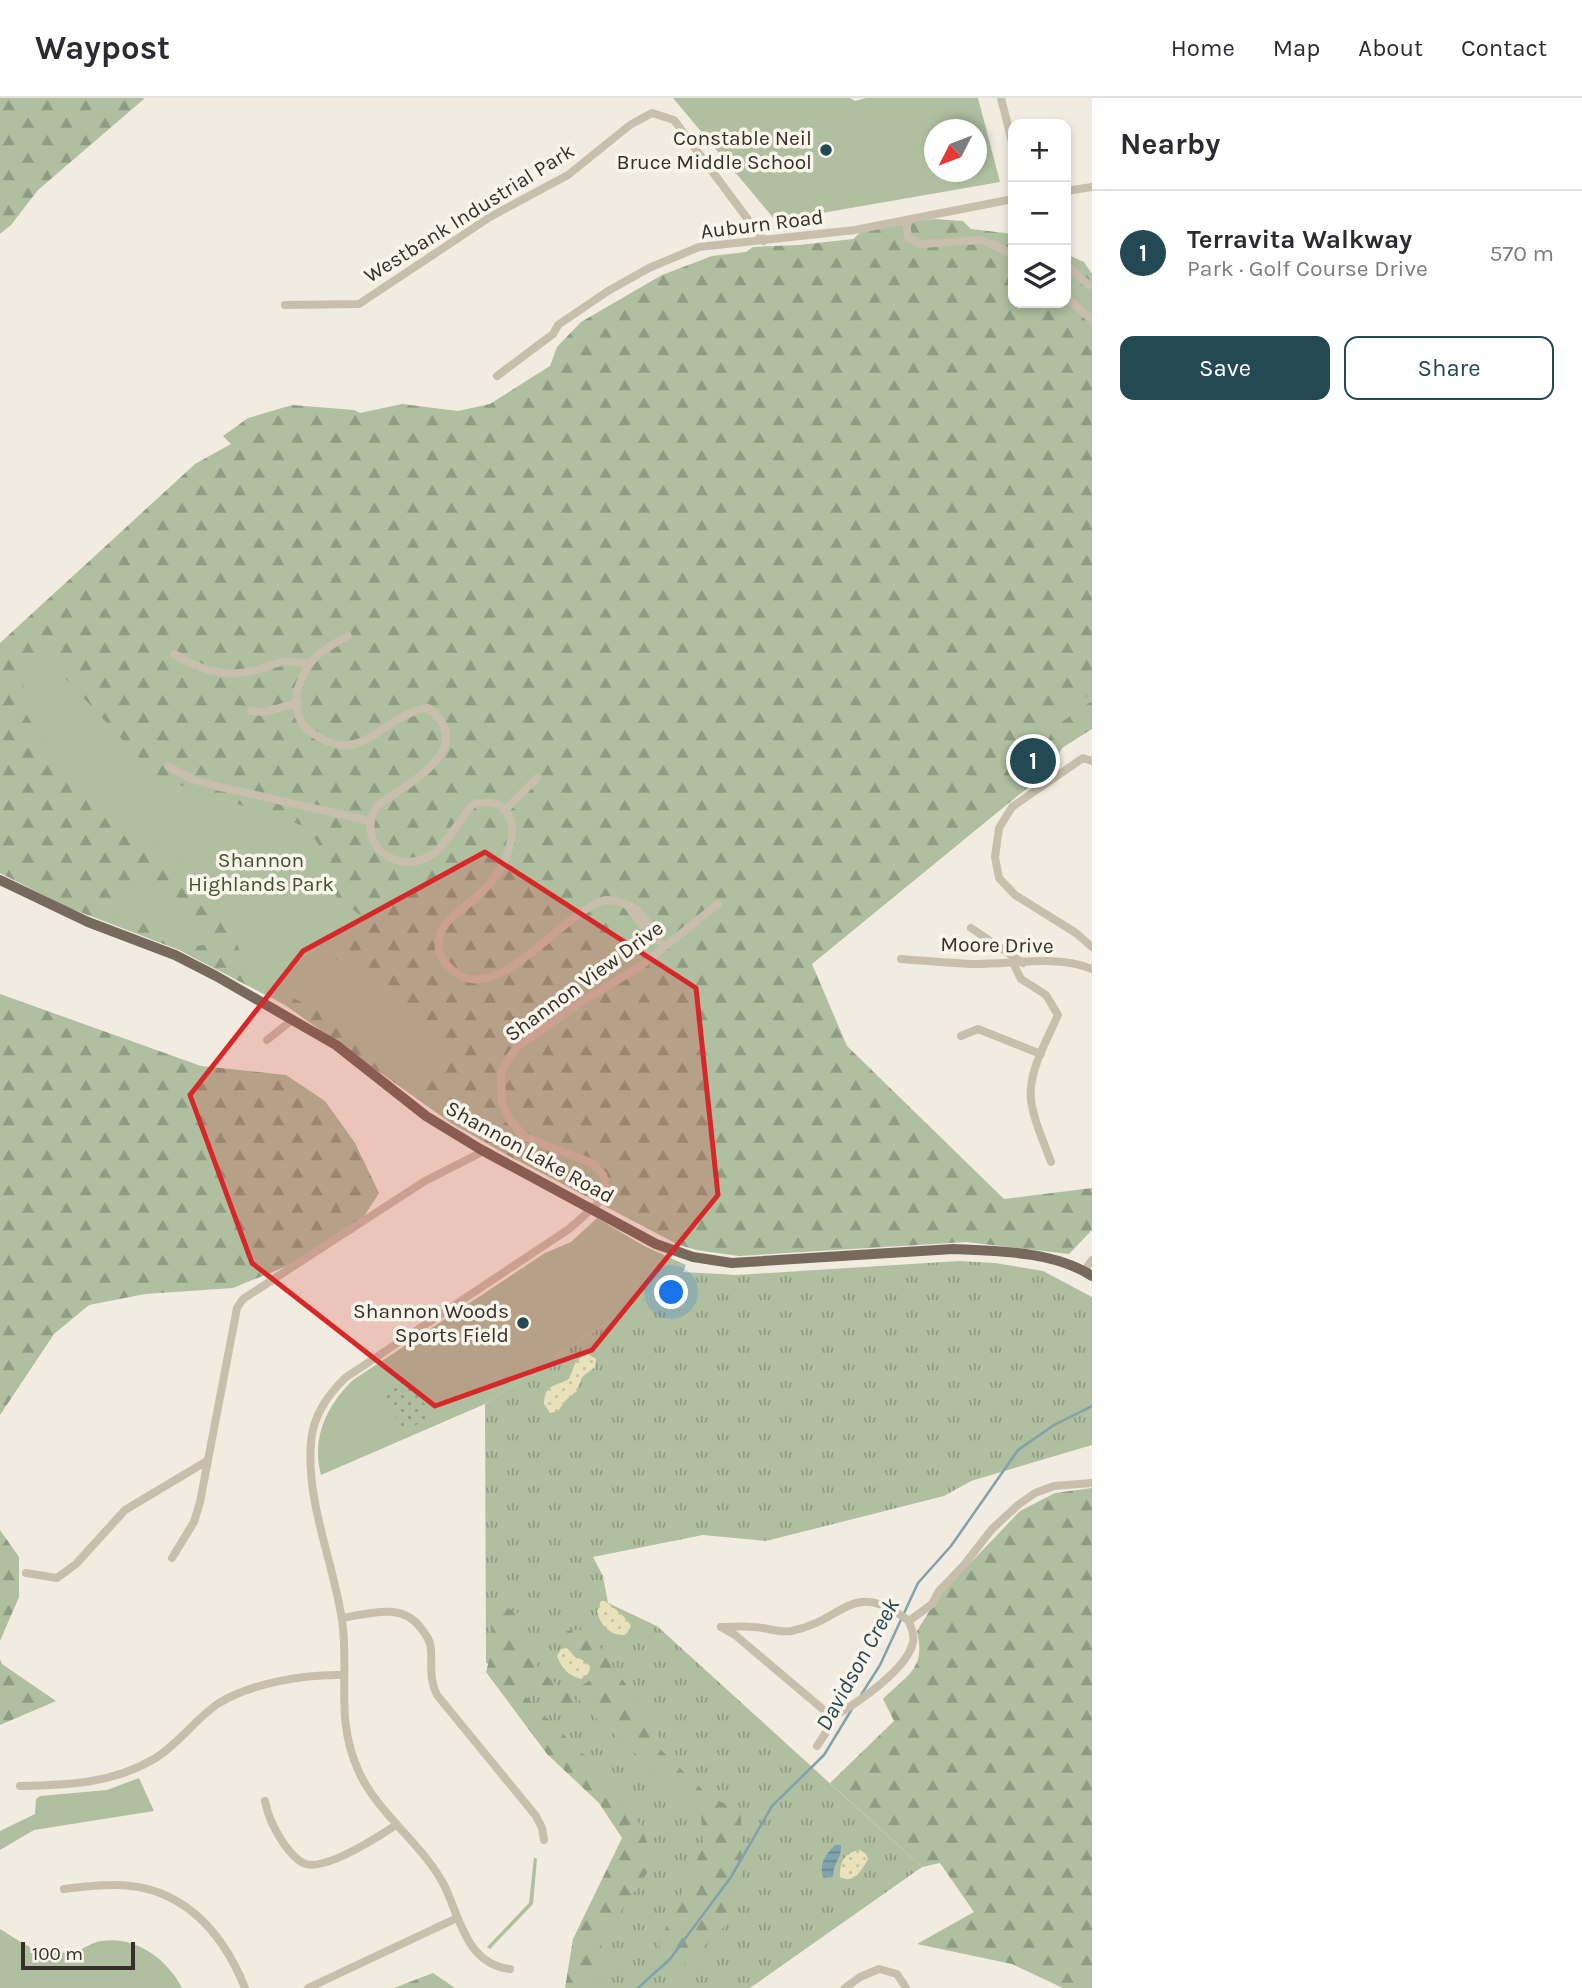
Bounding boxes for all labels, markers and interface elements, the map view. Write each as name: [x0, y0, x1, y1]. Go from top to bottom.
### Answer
text: Waypost: [35, 29, 170, 67]
text: Home: [1171, 34, 1235, 62]
text: Map: [1273, 34, 1320, 62]
text: About: [1358, 34, 1423, 62]
text: Contact: [1461, 34, 1547, 62]
north arrow: [924, 119, 987, 182]
map controls: [1008, 119, 1071, 308]
button: +: [1008, 119, 1071, 182]
place label: Constable Neil Bruce Middle School: [616, 126, 812, 174]
text: Nearby: [1120, 126, 1220, 162]
street label: Westbank Industrial Park: [360, 138, 578, 288]
marker: Constable Neil Bruce Middle School: [818, 142, 834, 158]
button: −: [1008, 182, 1071, 245]
street label: Auburn Road: [699, 205, 825, 243]
text: Terravita Walkway: [1187, 224, 1412, 255]
text: 1: [1139, 240, 1147, 267]
text: 570 m: [1490, 240, 1554, 267]
button: layers: [1008, 245, 1071, 308]
text: Park · Golf Course Drive: [1187, 255, 1428, 282]
button: Save: [1120, 336, 1330, 400]
button: Share: [1344, 336, 1554, 400]
pin: 1: [1010, 735, 1056, 787]
park label: Shannon Highlands Park: [188, 848, 334, 896]
street label: Shannon View Drive: [500, 916, 668, 1046]
street label: Moore Drive: [940, 932, 1054, 958]
street label: Shannon Lake Road: [442, 1096, 618, 1208]
your location: [654, 1275, 688, 1309]
place label: Shannon Woods Sports Field: [353, 1299, 509, 1347]
marker: Shannon Woods Sports Field: [515, 1315, 531, 1331]
water label: Davidson Creek: [810, 1593, 905, 1735]
scale bar: [21, 1939, 135, 1971]
text: 100 m: [32, 1943, 83, 1965]

